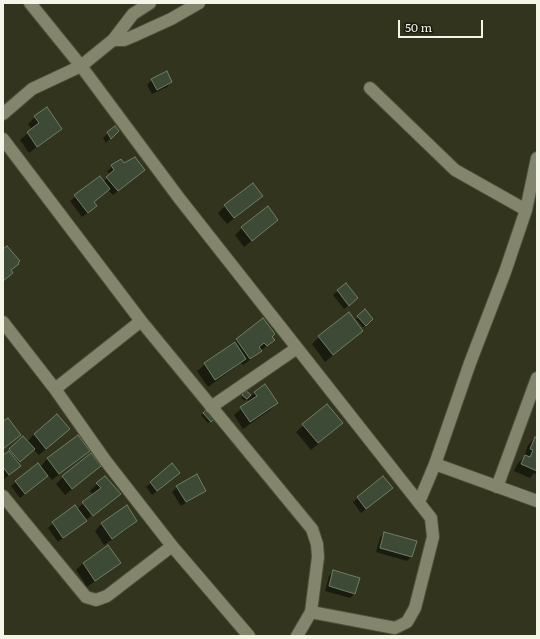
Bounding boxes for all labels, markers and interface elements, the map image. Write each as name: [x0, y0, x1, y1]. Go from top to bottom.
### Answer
scale bar: [400, 12, 485, 38]
text: 50 m: [405, 18, 432, 36]

